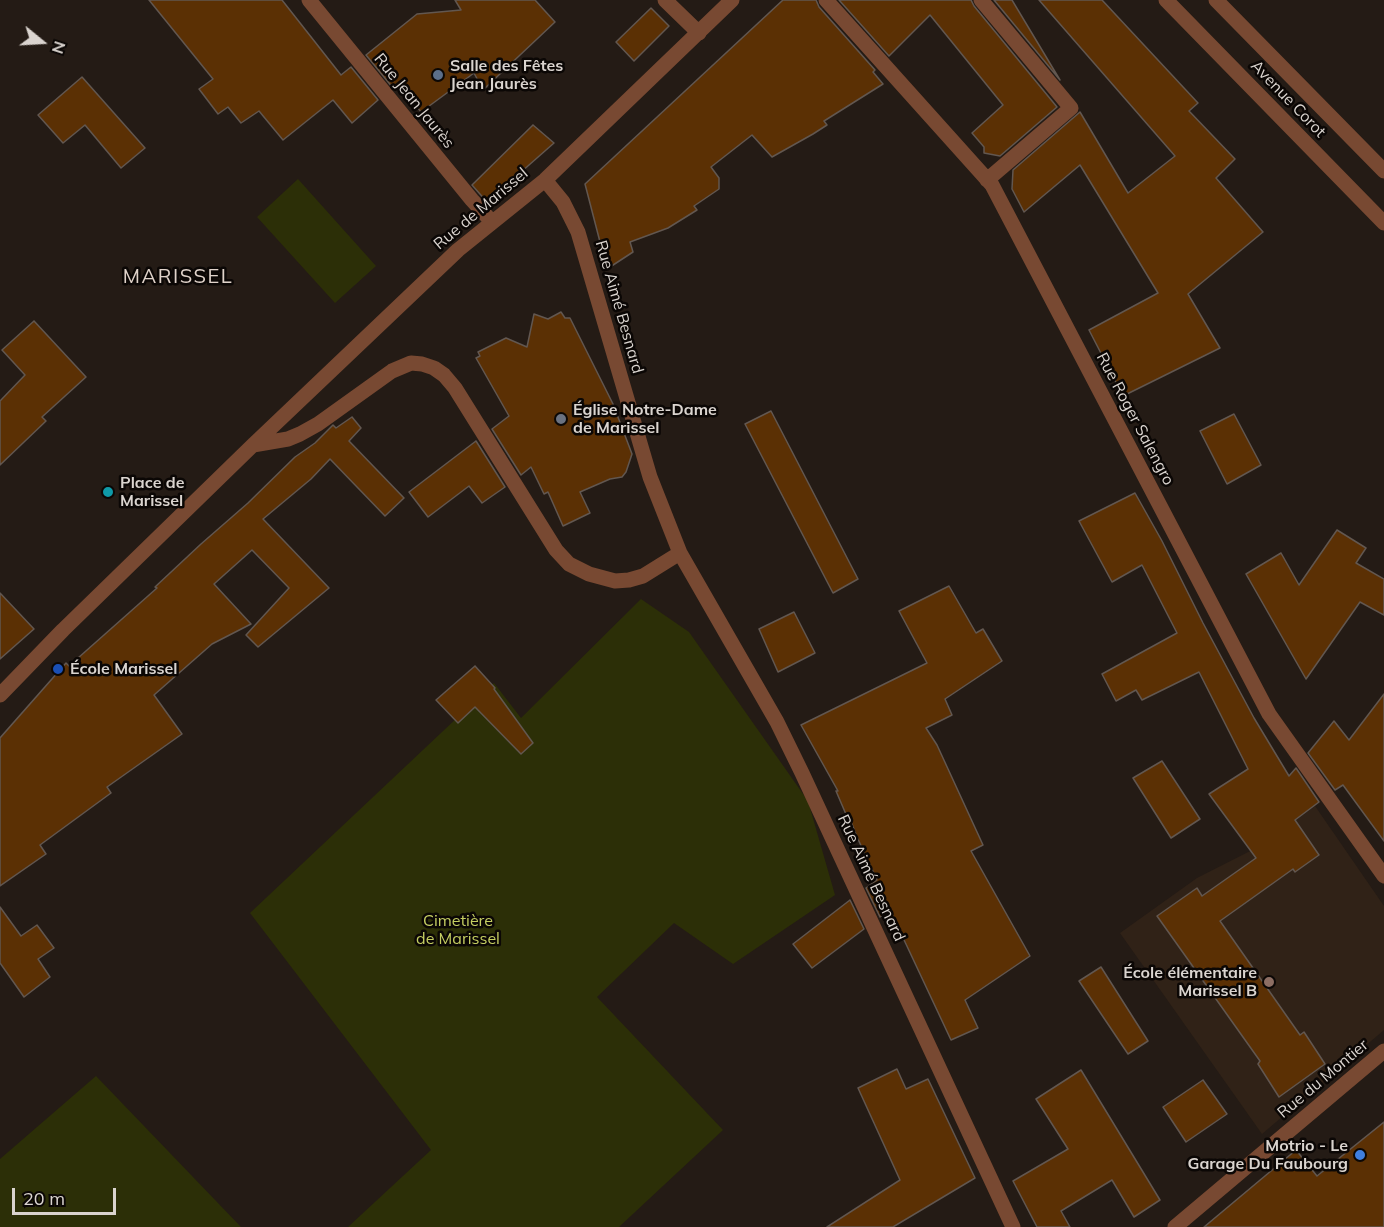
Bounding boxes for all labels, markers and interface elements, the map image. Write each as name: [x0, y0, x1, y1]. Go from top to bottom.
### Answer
north arrow: [12, 12, 72, 72]
text: N: [48, 39, 70, 56]
street label: Rue Jean Jaurès: [370, 50, 458, 152]
place label: Salle des Fêtes Jean Jaurès: [450, 56, 563, 94]
street label: Avenue Corot: [1246, 56, 1330, 142]
marker: Salle des Fêtes Jean Jaurès: [431, 68, 445, 82]
street label: Rue de Marissel: [430, 164, 532, 254]
street label: Rue Aimé Besnard: [591, 238, 647, 376]
district label: MARISSEL: [123, 265, 233, 289]
street label: Rue Roger Salengro: [1092, 349, 1178, 489]
place label: Église Notre-Dame de Marissel: [573, 400, 717, 438]
marker: Église Notre-Dame de Marissel: [554, 412, 568, 426]
place label: Place de Marissel: [120, 473, 184, 511]
marker: Place de Marissel: [101, 485, 115, 499]
place label: École Marissel: [70, 659, 177, 679]
marker: École Marissel: [51, 662, 65, 676]
street label: Rue Aimé Besnard: [833, 812, 909, 944]
park label: Cimetière de Marissel: [416, 911, 500, 949]
place label: École élémentaire Marissel B: [1123, 963, 1257, 1001]
marker: École élémentaire Marissel B: [1262, 975, 1276, 989]
street label: Rue du Montier: [1274, 1036, 1372, 1122]
place label: Motrio - Le Garage Du Faubourg: [1188, 1136, 1348, 1174]
marker: Motrio - Le Garage Du Faubourg: [1353, 1148, 1367, 1162]
scale bar: [15, 1176, 118, 1214]
text: 20 m: [23, 1187, 65, 1210]

